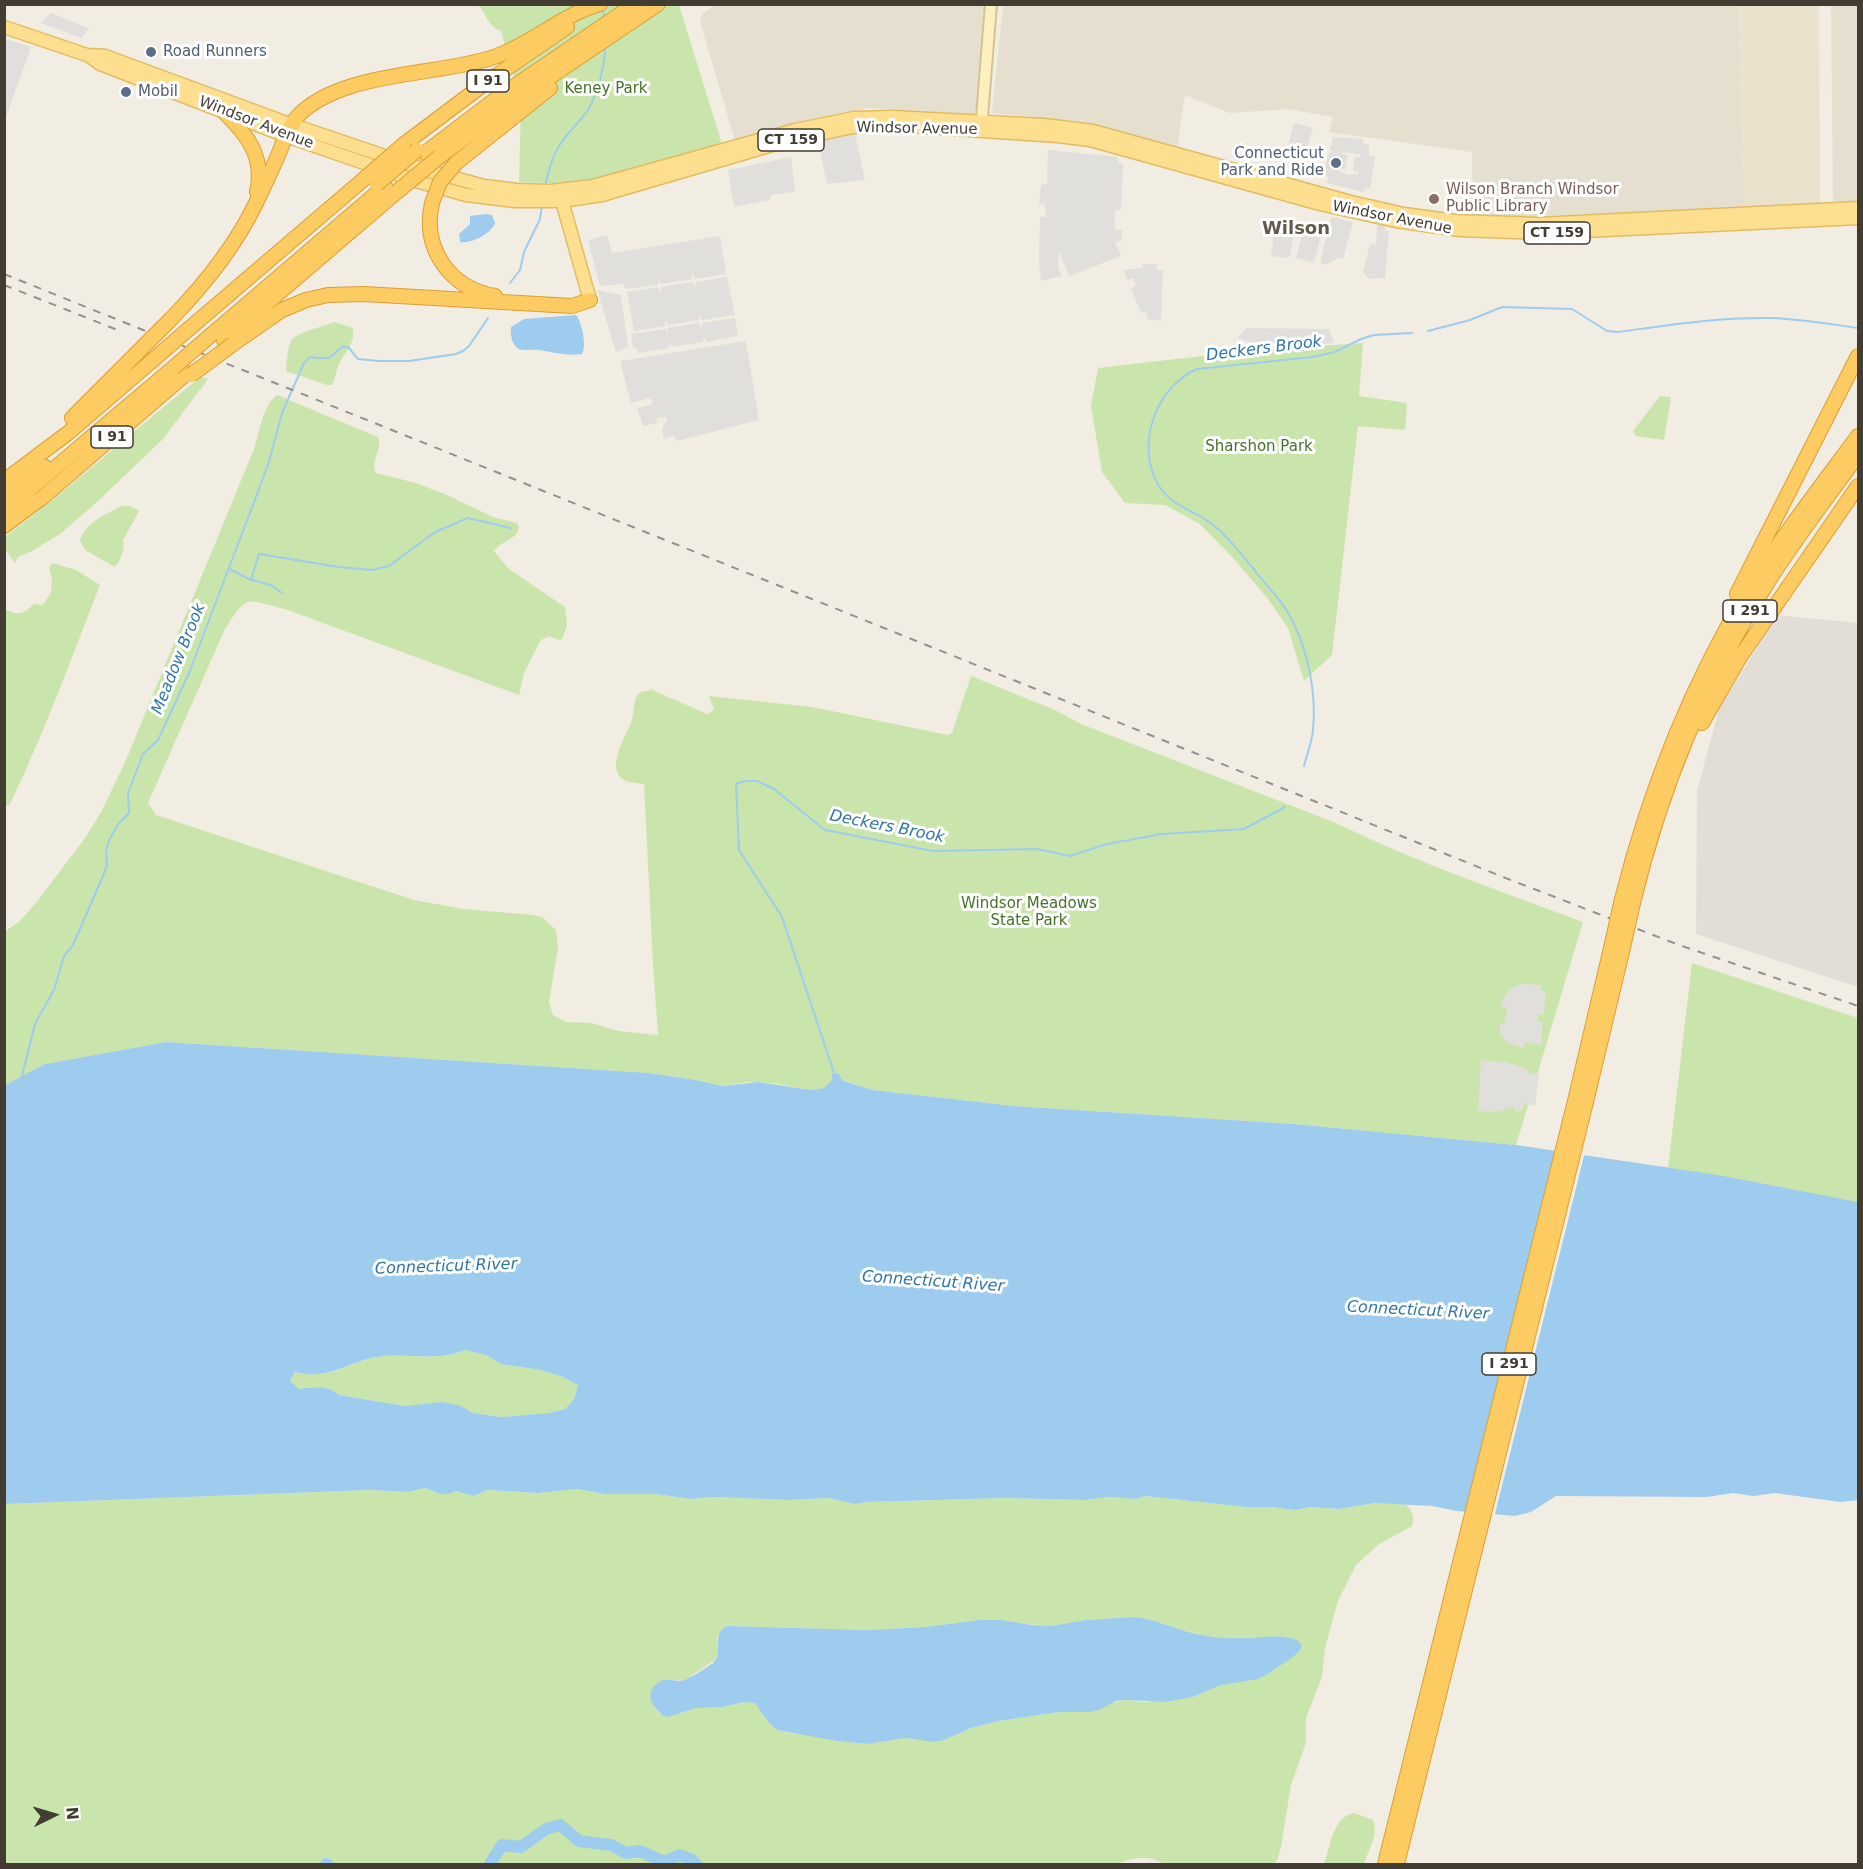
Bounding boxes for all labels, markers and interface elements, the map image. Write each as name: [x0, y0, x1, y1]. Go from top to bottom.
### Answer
place label: Road Runners: [163, 43, 267, 61]
marker: Road Runners: [144, 45, 158, 59]
road number: I 91: [467, 70, 509, 92]
park label: Keney Park: [564, 80, 648, 98]
place label: Mobil: [138, 83, 178, 101]
marker: Mobil: [119, 85, 133, 99]
street label: Windsor Avenue: [196, 93, 316, 153]
street label: Windsor Avenue: [856, 119, 978, 139]
road number: CT 159: [758, 129, 824, 151]
place label: Connecticut Park and Ride: [1220, 145, 1324, 180]
marker: Connecticut Park and Ride: [1329, 156, 1343, 170]
place label: Wilson Branch Windsor Public Library: [1446, 181, 1619, 216]
marker: Wilson Branch Windsor Public Library: [1427, 192, 1441, 206]
street label: Windsor Avenue: [1331, 198, 1453, 238]
district label: Wilson: [1262, 218, 1330, 240]
road number: CT 159: [1524, 222, 1590, 244]
water label: Deckers Brook: [1205, 332, 1323, 366]
road number: I 91: [91, 426, 133, 448]
park label: Sharshon Park: [1205, 438, 1313, 456]
road number: I 291: [1723, 600, 1777, 622]
water label: Meadow Brook: [148, 601, 210, 717]
water label: Deckers Brook: [828, 806, 946, 848]
park label: Windsor Meadows State Park: [961, 895, 1097, 930]
water label: Connecticut River: [375, 1255, 517, 1279]
water label: Connecticut River: [861, 1267, 1005, 1297]
water label: Connecticut River: [1346, 1298, 1490, 1324]
road number: I 291: [1482, 1353, 1536, 1375]
north arrow: [24, 1785, 84, 1845]
text: N: [62, 1806, 82, 1821]

